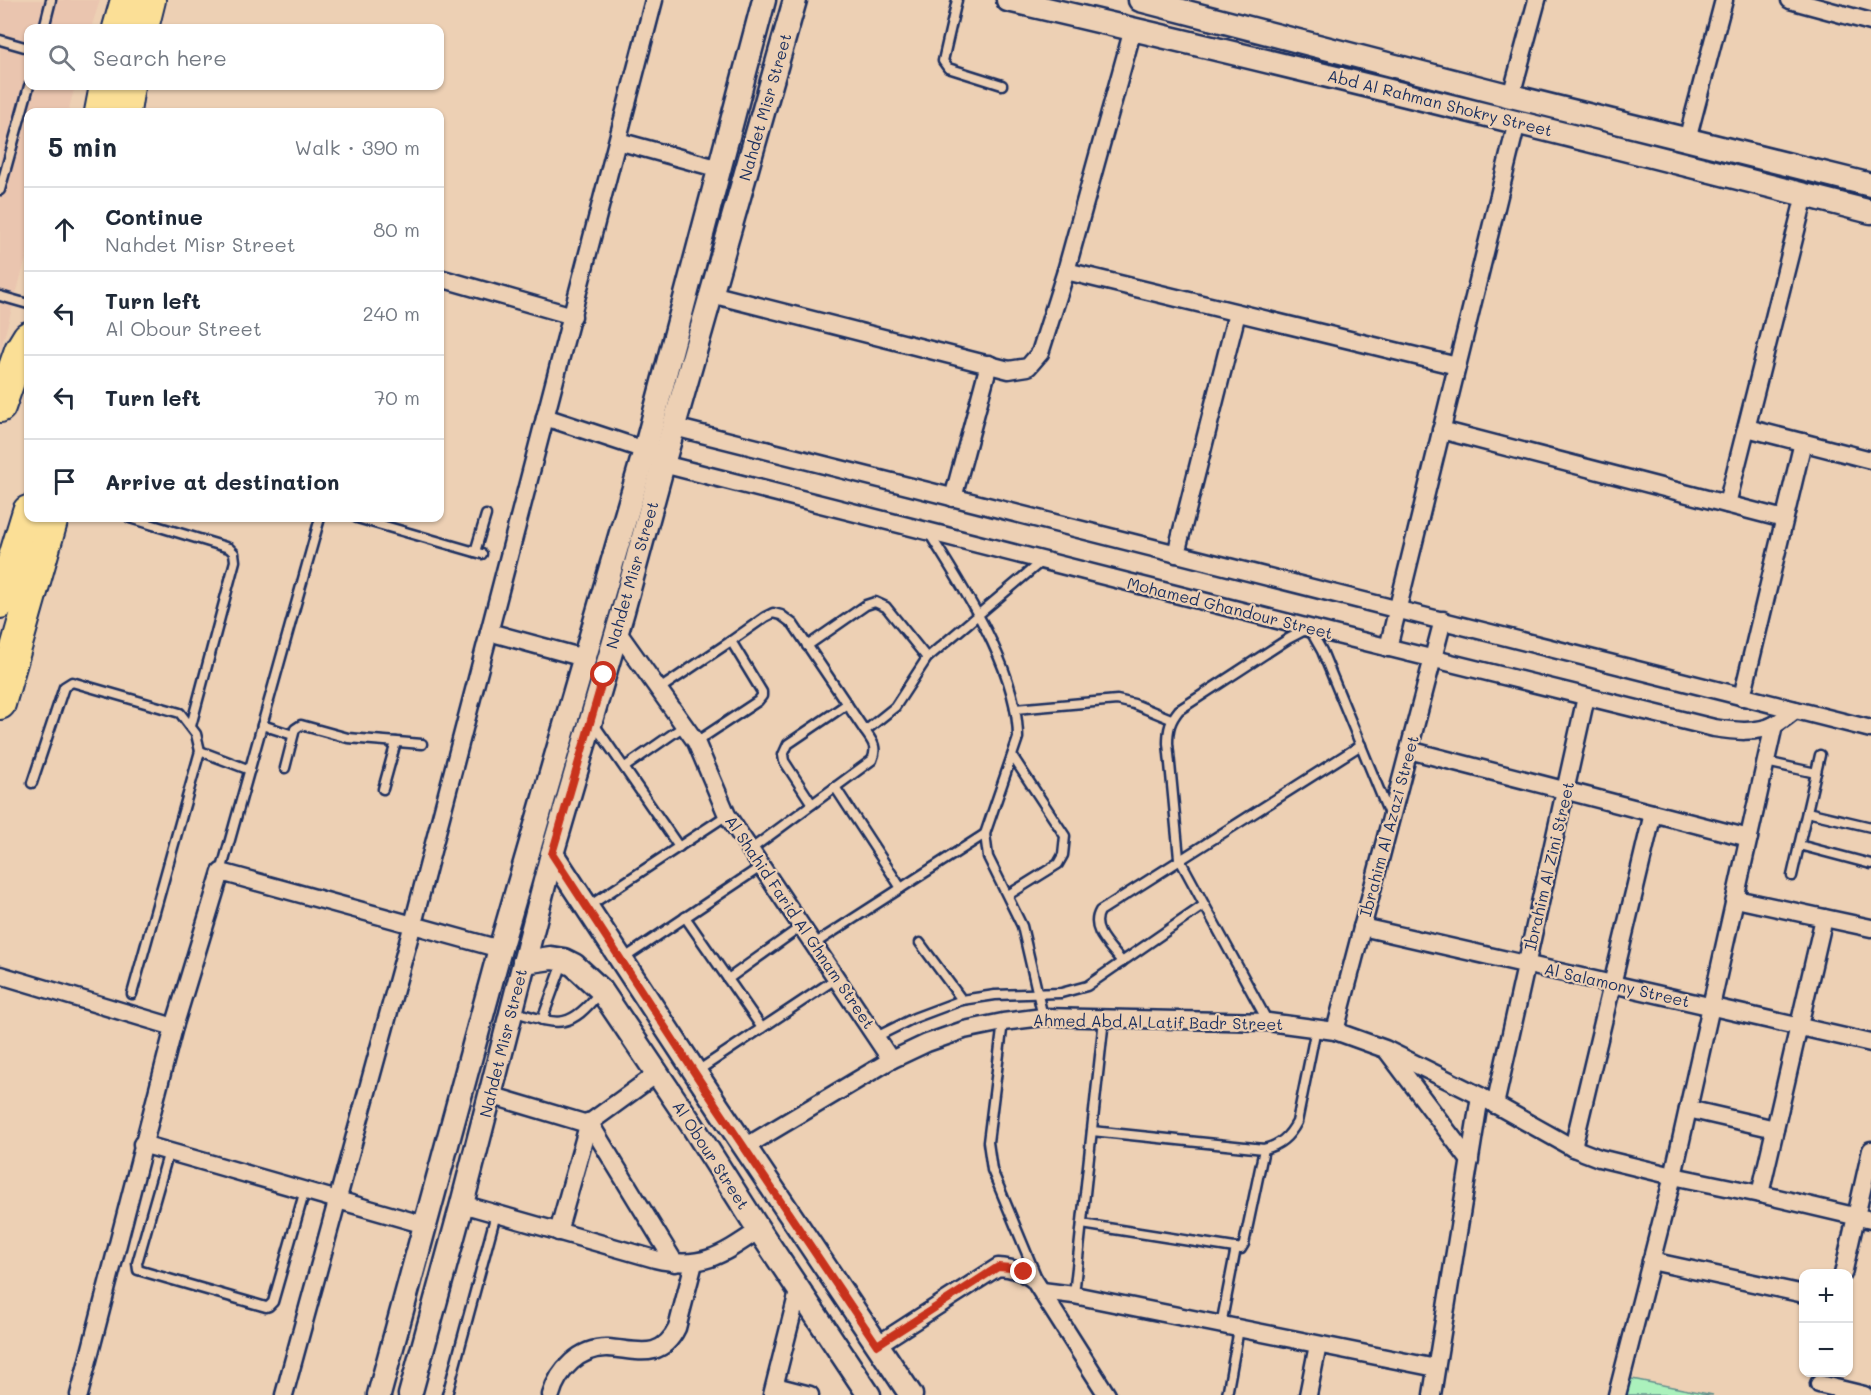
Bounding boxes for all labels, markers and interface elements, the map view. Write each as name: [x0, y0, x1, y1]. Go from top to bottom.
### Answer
search box: [24, 24, 444, 90]
street label: Nahdet Misr Street: [733, 31, 796, 183]
icon: search: [45, 41, 78, 74]
text: Search here: [93, 43, 227, 72]
street label: Abd Al Rahman Shokry Street: [1325, 64, 1555, 141]
text: 5 min: [48, 130, 117, 164]
text: Walk · 390 m: [295, 134, 420, 160]
text: Continue: [105, 202, 203, 231]
icon: ahead: [48, 213, 81, 246]
text: 80 m: [373, 216, 420, 242]
text: Nahdet Misr Street: [105, 231, 296, 257]
text: Turn left: [105, 286, 201, 315]
icon: left: [48, 297, 81, 330]
text: 240 m: [362, 300, 420, 326]
text: Al Obour Street: [105, 315, 262, 341]
icon: left: [48, 381, 81, 414]
text: Turn left: [105, 383, 201, 412]
text: 70 m: [374, 384, 420, 410]
icon: arrive: [48, 465, 81, 498]
text: Arrive at destination: [105, 467, 340, 496]
street label: Nahdet Misr Street: [600, 499, 663, 651]
street label: Mohamed Ghandour Street: [1125, 572, 1335, 643]
route start: [590, 661, 616, 687]
street label: Ibrahim Al Azazi Street: [1354, 733, 1423, 919]
street label: Ibrahim Al Zini Street: [1519, 779, 1578, 952]
street label: Al Shahid Farid Al Ghnam Street: [721, 811, 880, 1033]
street label: Al Salamony Street: [1542, 958, 1692, 1011]
street label: Nahdet Misr Street: [474, 966, 531, 1119]
street label: Ahmed Abd Al Latif Badr Street: [1033, 1009, 1283, 1034]
street label: Al Obour Street: [668, 1096, 754, 1213]
route end: [1010, 1258, 1036, 1284]
map controls: [1799, 1269, 1853, 1377]
button: +: [1799, 1269, 1853, 1323]
button: −: [1799, 1323, 1853, 1377]

